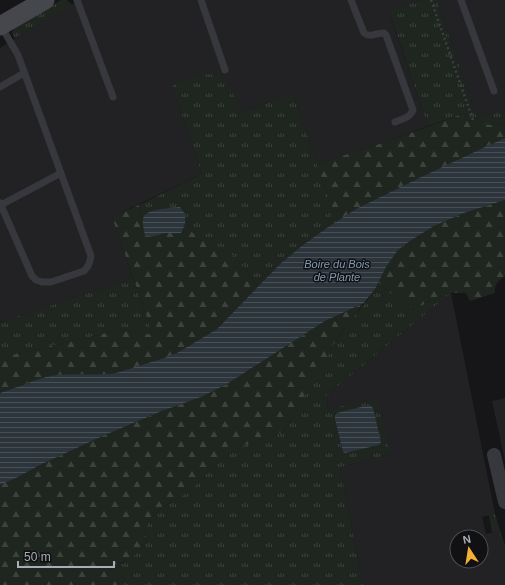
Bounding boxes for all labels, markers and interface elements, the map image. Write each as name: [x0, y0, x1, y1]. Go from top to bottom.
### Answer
water label: Boire du Bois de Plante: [304, 258, 370, 283]
north arrow: [449, 529, 489, 569]
text: N: [462, 533, 472, 546]
scale bar: [18, 543, 114, 569]
text: 50 m: [24, 550, 51, 564]

